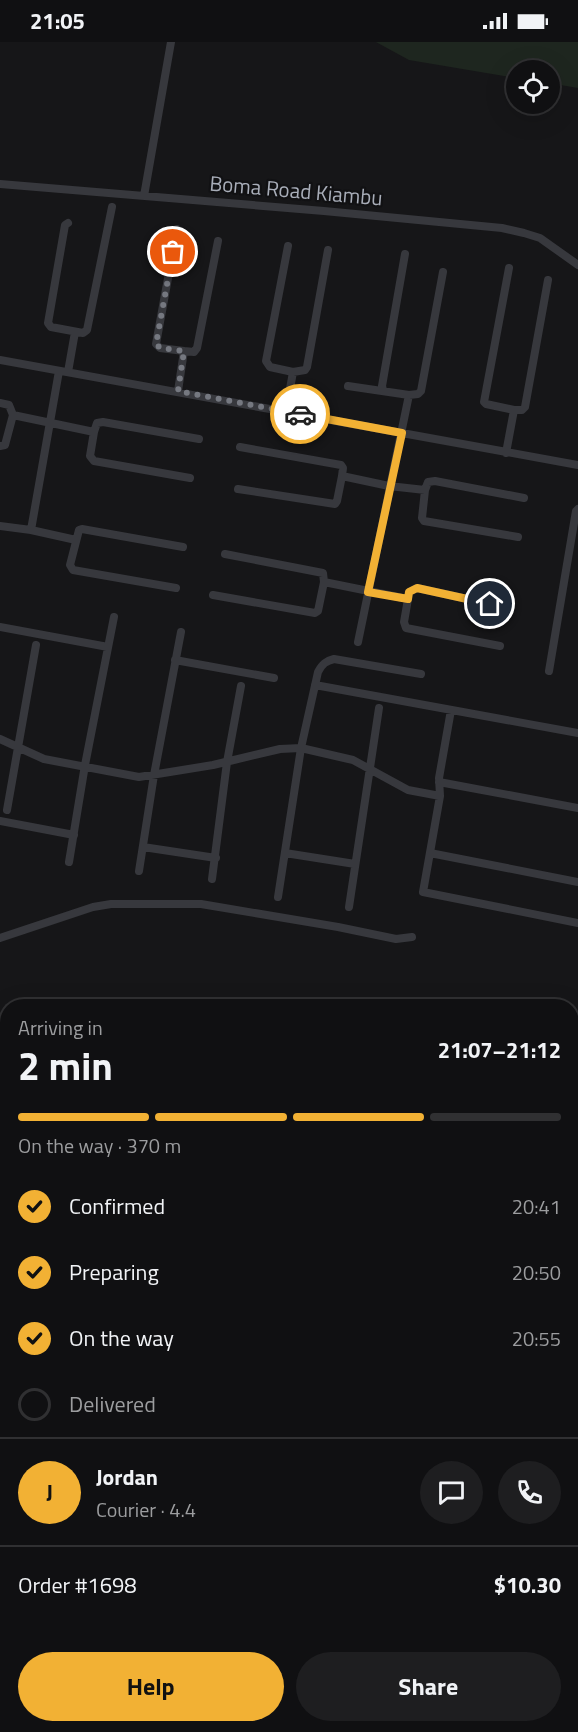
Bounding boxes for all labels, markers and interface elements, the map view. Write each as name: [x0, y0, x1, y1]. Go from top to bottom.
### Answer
text: 21:05: [30, 4, 85, 38]
map controls: [506, 60, 560, 114]
button: locate: [506, 60, 560, 114]
street label: Boma Road Kiambu: [208, 166, 384, 214]
pin: [147, 226, 198, 277]
icon: bag: [156, 235, 189, 268]
courier: [270, 384, 330, 444]
icon: car: [284, 398, 317, 431]
pin: [464, 578, 515, 629]
icon: home: [473, 587, 506, 620]
text: Arriving in: [18, 1012, 103, 1043]
text: 21:07–21:12: [438, 1033, 561, 1067]
text: 2 min: [18, 1036, 113, 1095]
text: On the way · 370 m: [18, 1130, 181, 1161]
text: Confirmed: [69, 1189, 165, 1223]
icon: check: [18, 1190, 51, 1223]
text: 20:41: [512, 1191, 561, 1222]
text: Preparing: [69, 1255, 159, 1289]
icon: check: [18, 1256, 51, 1289]
text: 20:50: [512, 1257, 561, 1288]
text: On the way: [69, 1321, 174, 1355]
icon: check: [18, 1322, 51, 1355]
text: 20:55: [512, 1323, 561, 1354]
text: Delivered: [69, 1387, 156, 1421]
text: Jordan: [96, 1460, 158, 1494]
button: chat: [420, 1461, 483, 1524]
button: phone: [498, 1461, 561, 1524]
text: J: [46, 1475, 53, 1509]
text: Courier · 4.4: [96, 1494, 196, 1525]
text: Order #1698: [18, 1568, 137, 1602]
text: $10.30: [494, 1568, 561, 1602]
button: Help: [18, 1652, 284, 1721]
button: Share: [296, 1652, 561, 1721]

